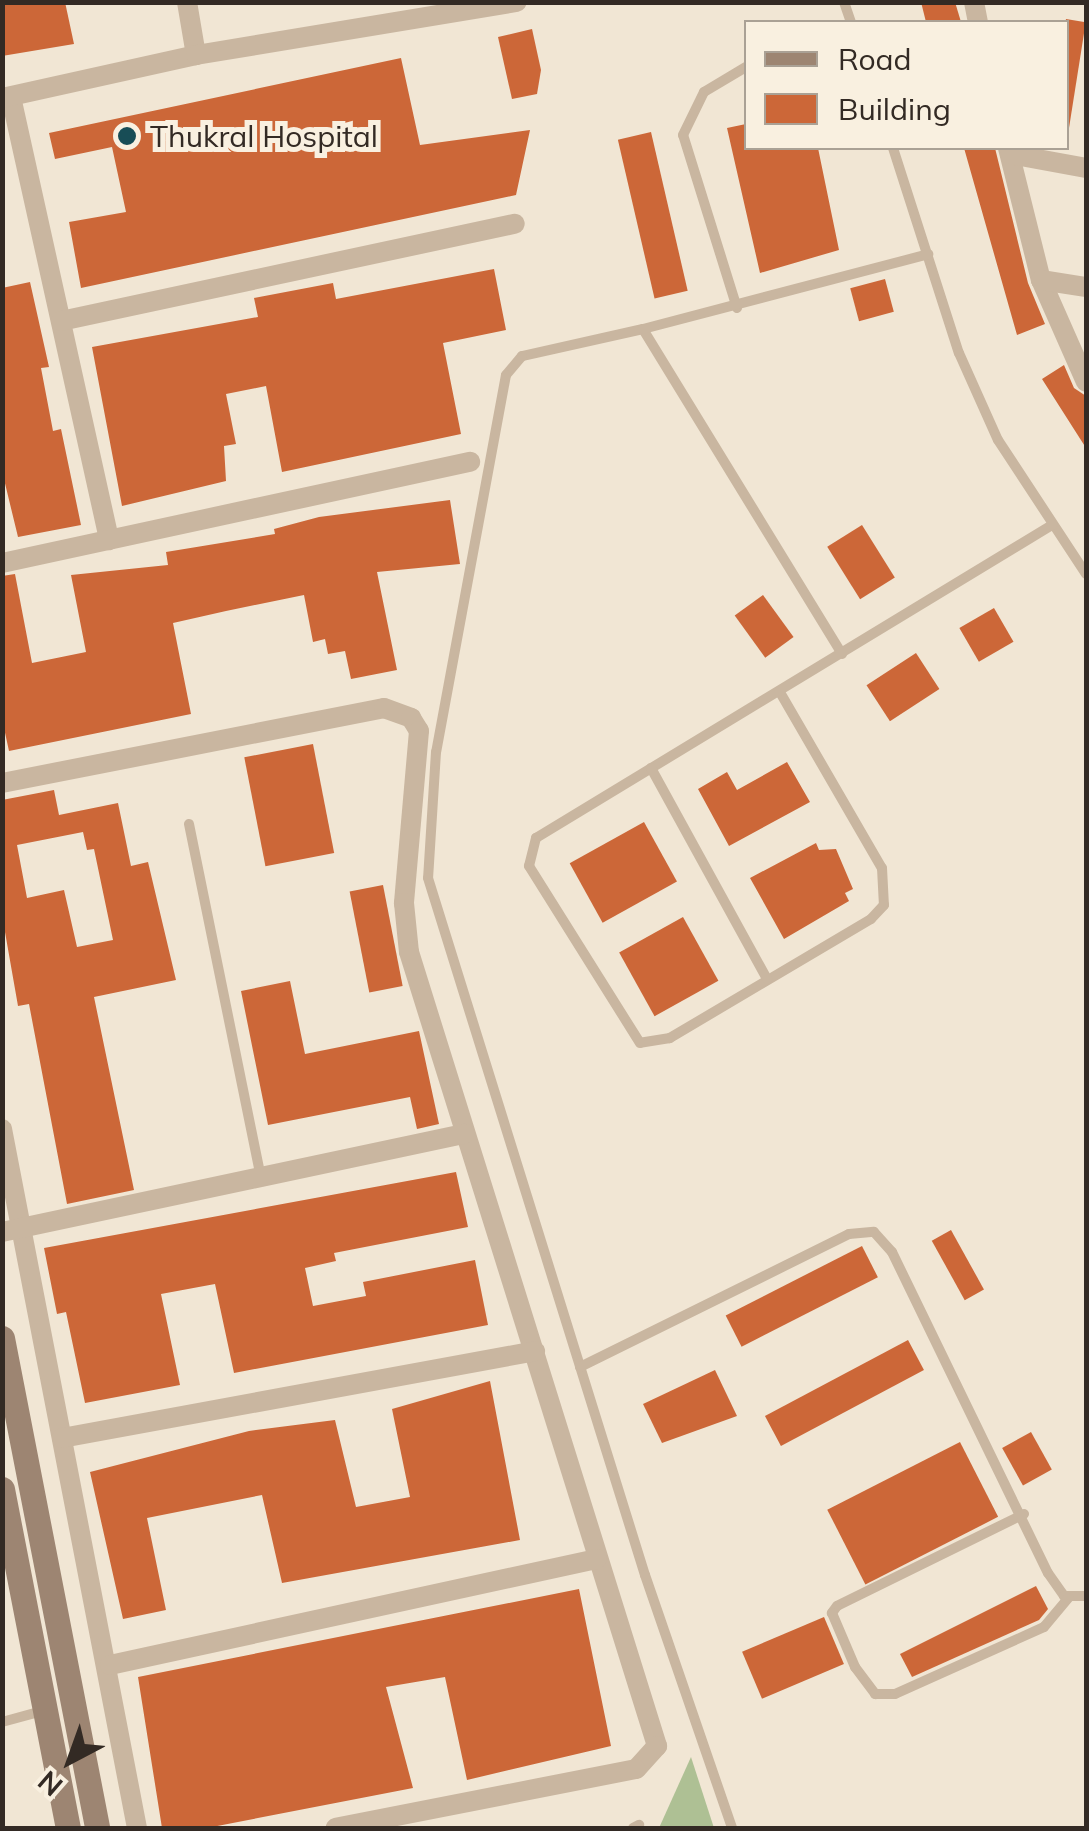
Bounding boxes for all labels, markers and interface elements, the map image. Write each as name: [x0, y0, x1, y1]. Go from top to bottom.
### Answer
legend: [744, 20, 1069, 150]
text: Road: [838, 40, 912, 78]
text: Building: [838, 90, 951, 128]
place label: Thukral Hospital: [150, 118, 378, 154]
marker: Thukral Hospital: [114, 123, 140, 149]
north arrow: [20, 1711, 120, 1811]
text: N: [31, 1764, 69, 1804]

